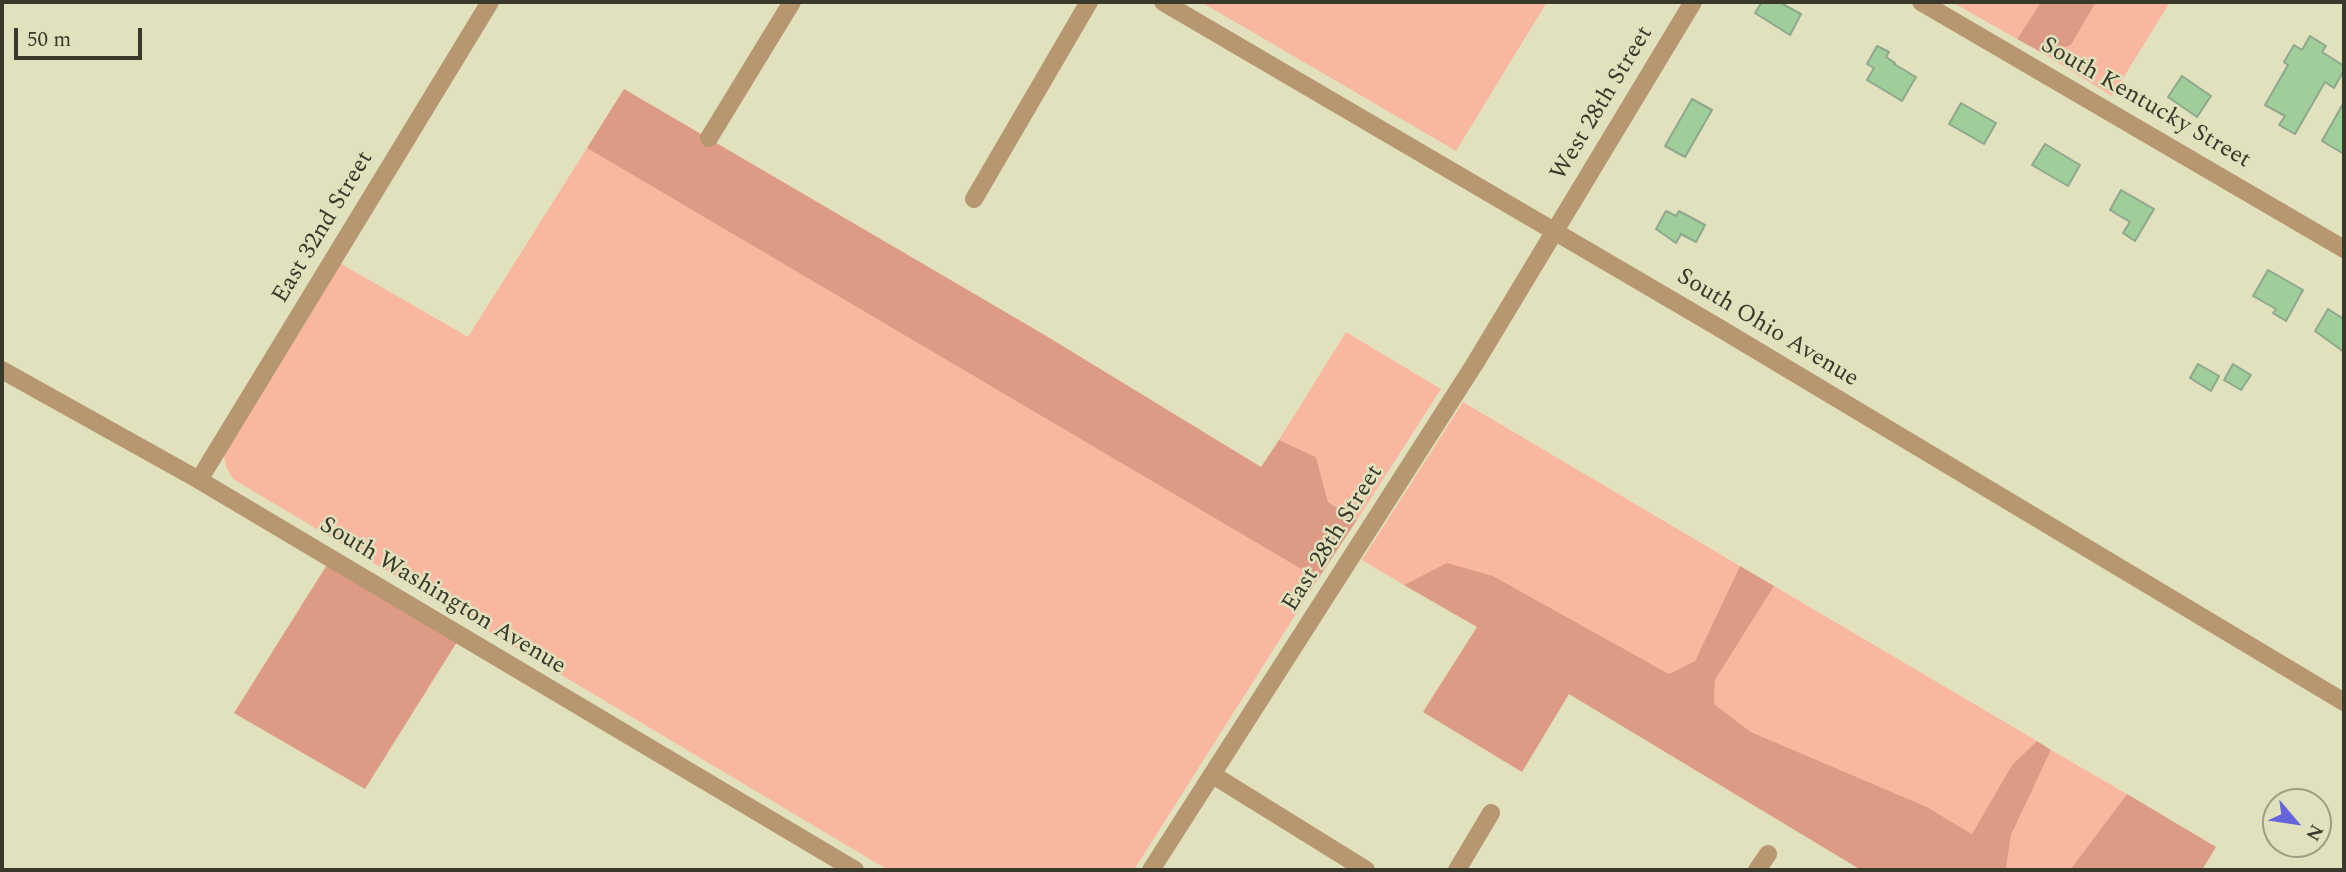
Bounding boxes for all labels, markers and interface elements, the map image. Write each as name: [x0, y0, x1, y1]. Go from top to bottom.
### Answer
scale bar: [18, 14, 145, 58]
street label: West 28th Street: [1546, 22, 1660, 186]
text: 50 m: [27, 24, 71, 56]
street label: South Kentucky Street: [2035, 32, 2255, 176]
street label: East 32nd Street: [267, 147, 381, 309]
street label: South Ohio Avenue: [1671, 263, 1863, 395]
street label: East 28th Street: [1277, 460, 1391, 618]
street label: South Washington Avenue: [314, 512, 570, 682]
north arrow: [2262, 788, 2332, 858]
text: N: [2298, 819, 2331, 846]

